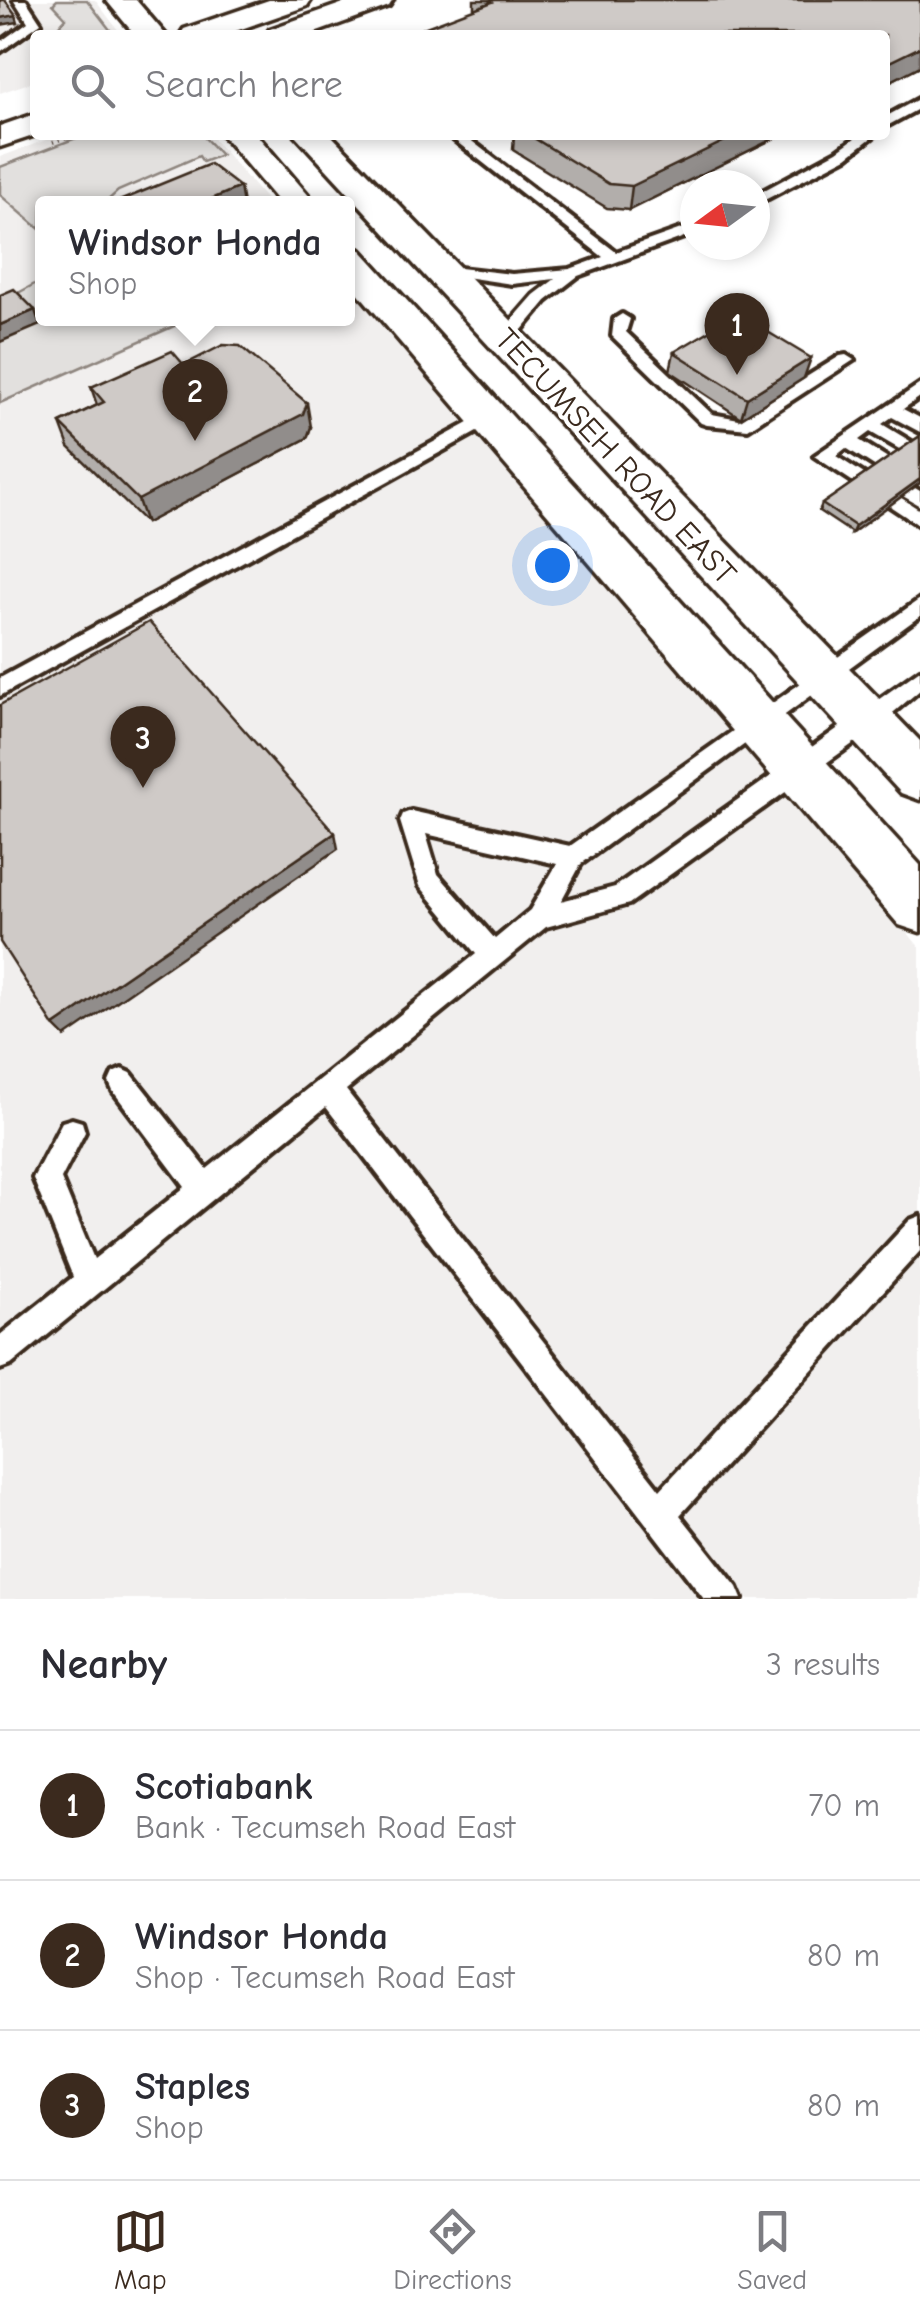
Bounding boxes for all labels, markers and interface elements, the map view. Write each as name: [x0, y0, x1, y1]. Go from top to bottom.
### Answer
search box: [30, 30, 890, 140]
icon: search: [65, 58, 120, 113]
text: Search here: [145, 63, 343, 107]
north arrow: [680, 170, 770, 260]
popup: [35, 196, 355, 326]
text: Windsor Honda: [68, 221, 322, 265]
text: Shop: [68, 265, 137, 302]
pin: 1: [704, 292, 770, 375]
street label: TECUMSEH ROAD EAST: [487, 321, 744, 592]
pin: 2: [162, 358, 228, 441]
your location: [527, 540, 578, 591]
pin: 3: [110, 706, 176, 788]
text: Nearby: [40, 1640, 167, 1689]
text: 3 results: [766, 1646, 880, 1683]
text: Scotiabank: [135, 1765, 313, 1809]
text: 1: [66, 1787, 79, 1824]
text: 70 m: [808, 1787, 880, 1824]
text: Bank · Tecumseh Road East: [135, 1809, 515, 1846]
text: Windsor Honda: [135, 1915, 388, 1959]
text: 2: [65, 1937, 80, 1974]
text: 80 m: [807, 1937, 880, 1974]
text: Shop · Tecumseh Road East: [135, 1959, 514, 1996]
text: Staples: [135, 2065, 250, 2109]
text: 3: [65, 2087, 80, 2124]
text: 80 m: [807, 2087, 880, 2124]
text: Shop: [135, 2109, 204, 2146]
tab: Map: [113, 2204, 168, 2296]
tab: Directions: [393, 2204, 512, 2296]
tab: Saved: [737, 2204, 807, 2296]

